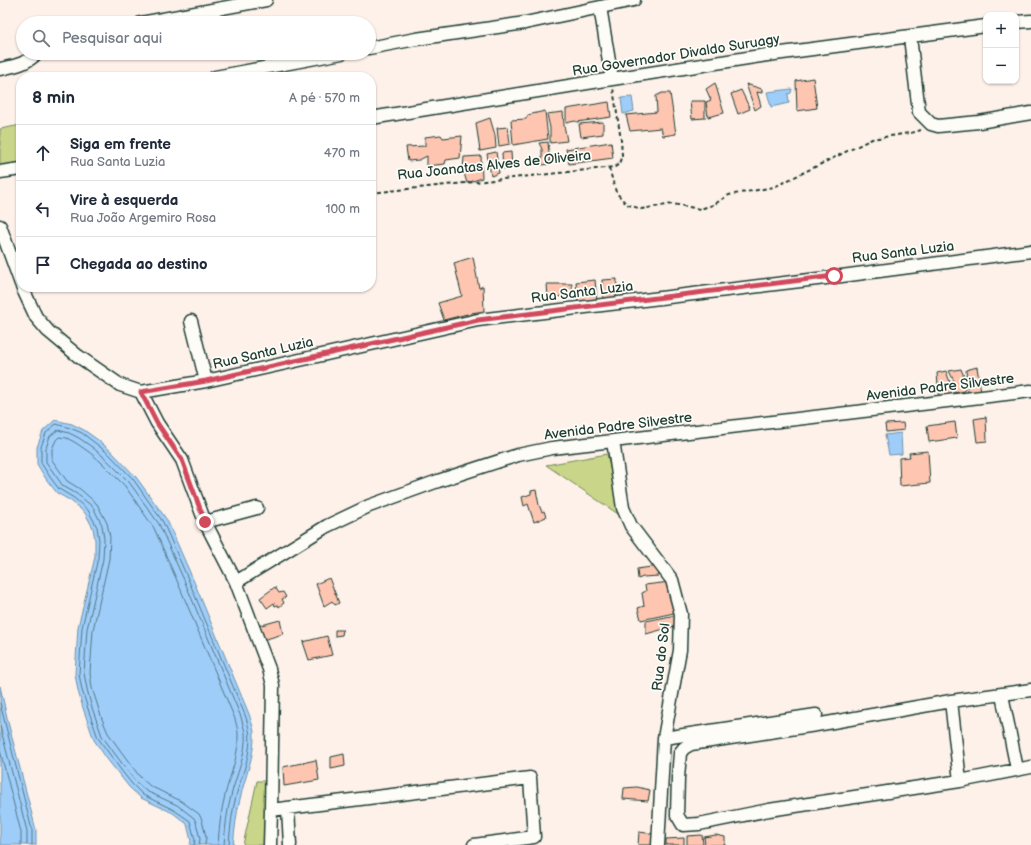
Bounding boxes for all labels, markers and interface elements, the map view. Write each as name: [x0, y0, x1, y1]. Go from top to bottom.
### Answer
map controls: [983, 12, 1019, 84]
button: +: [983, 12, 1019, 48]
search box: [16, 16, 376, 60]
icon: search: [30, 27, 52, 49]
text: Pesquisar aqui: [62, 29, 162, 48]
street label: Rua Governador Divaldo Suruagy: [571, 30, 782, 80]
button: −: [983, 48, 1019, 84]
text: 8 min: [32, 88, 75, 108]
text: A pé · 570 m: [289, 90, 360, 106]
text: Siga em frente: [70, 135, 171, 154]
icon: ahead: [32, 142, 54, 164]
text: 470 m: [324, 145, 360, 161]
street label: Rua Joanatas Alves de Oliveira: [396, 146, 592, 184]
text: Rua Santa Luzia: [70, 154, 165, 170]
text: Vire à esquerda: [70, 191, 178, 210]
icon: left: [32, 198, 54, 220]
text: 100 m: [325, 201, 360, 217]
text: Rua João Argemiro Rosa: [70, 210, 216, 226]
street label: Rua Santa Luzia: [851, 237, 955, 267]
icon: arrive: [32, 254, 54, 276]
text: Chegada ao destino: [70, 255, 208, 274]
route start: [825, 267, 843, 285]
street label: Rua Santa Luzia: [530, 277, 634, 307]
street label: Rua Santa Luzia: [211, 333, 315, 373]
street label: Avenida Padre Silvestre: [865, 369, 1015, 405]
street label: Avenida Padre Silvestre: [543, 408, 693, 444]
route end: [196, 513, 214, 531]
street label: Rua do Sol: [648, 622, 674, 692]

